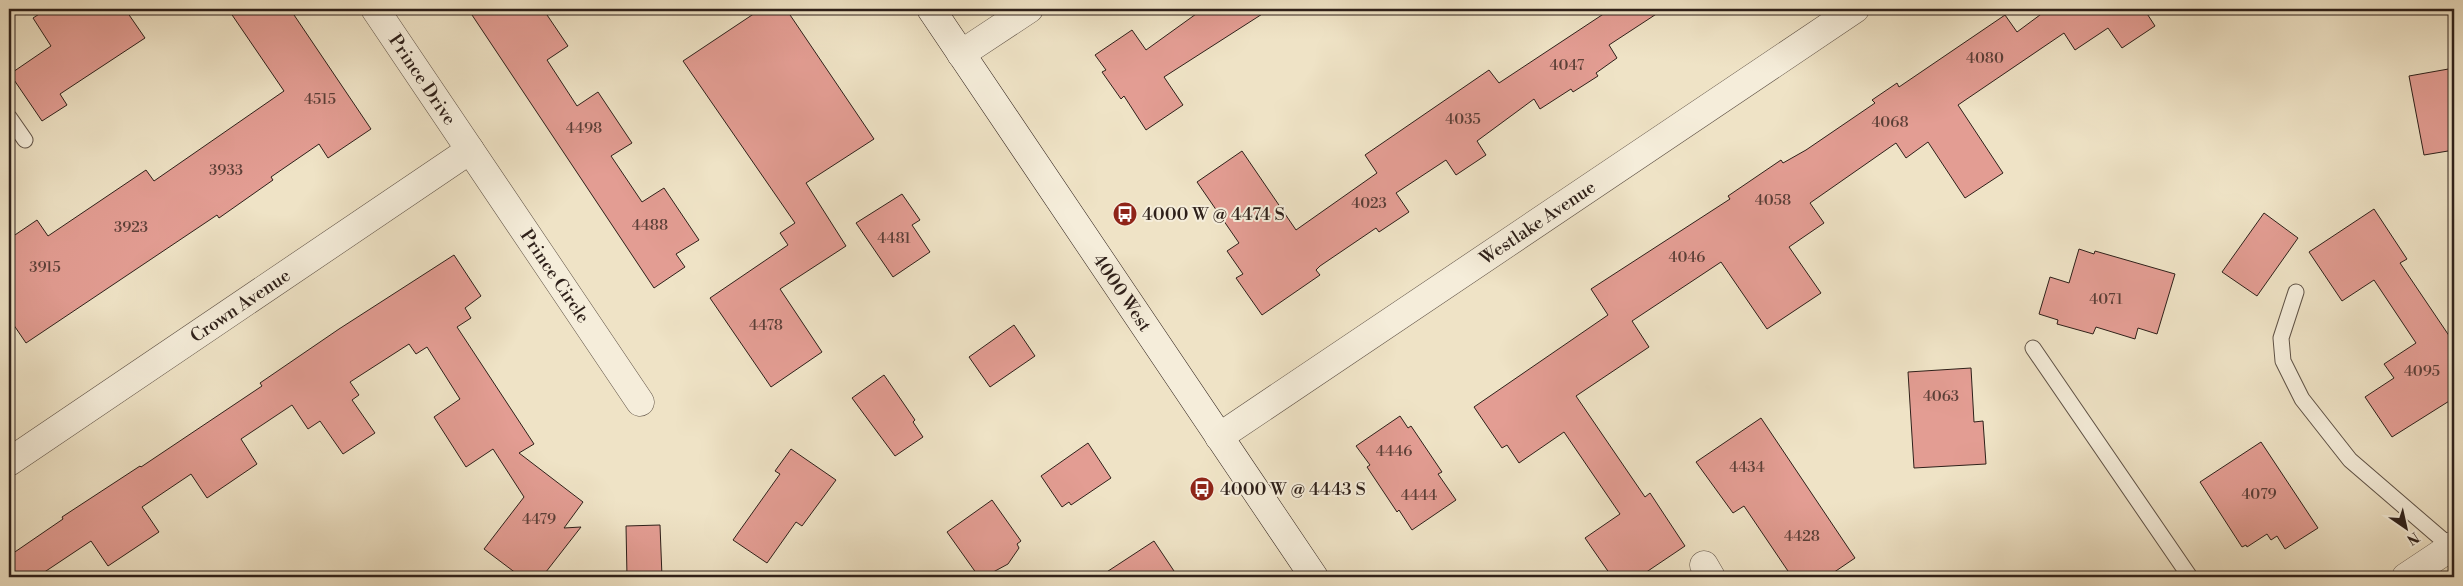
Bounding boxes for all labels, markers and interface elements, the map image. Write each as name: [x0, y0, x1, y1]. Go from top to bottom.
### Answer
street label: Prince Drive: [384, 30, 461, 129]
house number: 4080: [1966, 49, 2004, 68]
house number: 4047: [1550, 56, 1585, 75]
house number: 4515: [304, 90, 336, 109]
house number: 4035: [1445, 110, 1481, 129]
house number: 4068: [1871, 113, 1909, 132]
house number: 4498: [566, 119, 602, 138]
house number: 3933: [209, 161, 243, 180]
street label: Westlake Avenue: [1474, 175, 1600, 270]
house number: 4058: [1755, 191, 1791, 210]
house number: 4023: [1351, 194, 1387, 213]
bus stop icon: 4000 W @ 4474 S: [1112, 201, 1138, 227]
place label: 4000 W @ 4474 S: [1142, 203, 1285, 226]
house number: 4488: [632, 216, 668, 235]
house number: 3923: [114, 218, 148, 237]
street label: Prince Circle: [515, 225, 595, 327]
house number: 4481: [877, 229, 911, 248]
house number: 4046: [1669, 248, 1705, 267]
street label: 4000 West: [1088, 249, 1157, 336]
house number: 3915: [29, 258, 61, 277]
street label: Crown Avenue: [186, 264, 295, 348]
house number: 4071: [2089, 290, 2123, 309]
house number: 4478: [749, 316, 783, 335]
house number: 4095: [2404, 362, 2440, 381]
house number: 4063: [1923, 387, 1959, 406]
house number: 4446: [1376, 442, 1412, 461]
house number: 4434: [1729, 458, 1765, 477]
bus stop icon: 4000 W @ 4443 S: [1189, 476, 1215, 502]
place label: 4000 W @ 4443 S: [1220, 478, 1366, 501]
house number: 4079: [2241, 485, 2277, 504]
house number: 4444: [1401, 486, 1437, 505]
north arrow: [2380, 504, 2430, 554]
house number: 4479: [522, 510, 556, 529]
house number: 4428: [1784, 527, 1820, 546]
text: N: [2403, 527, 2422, 549]

